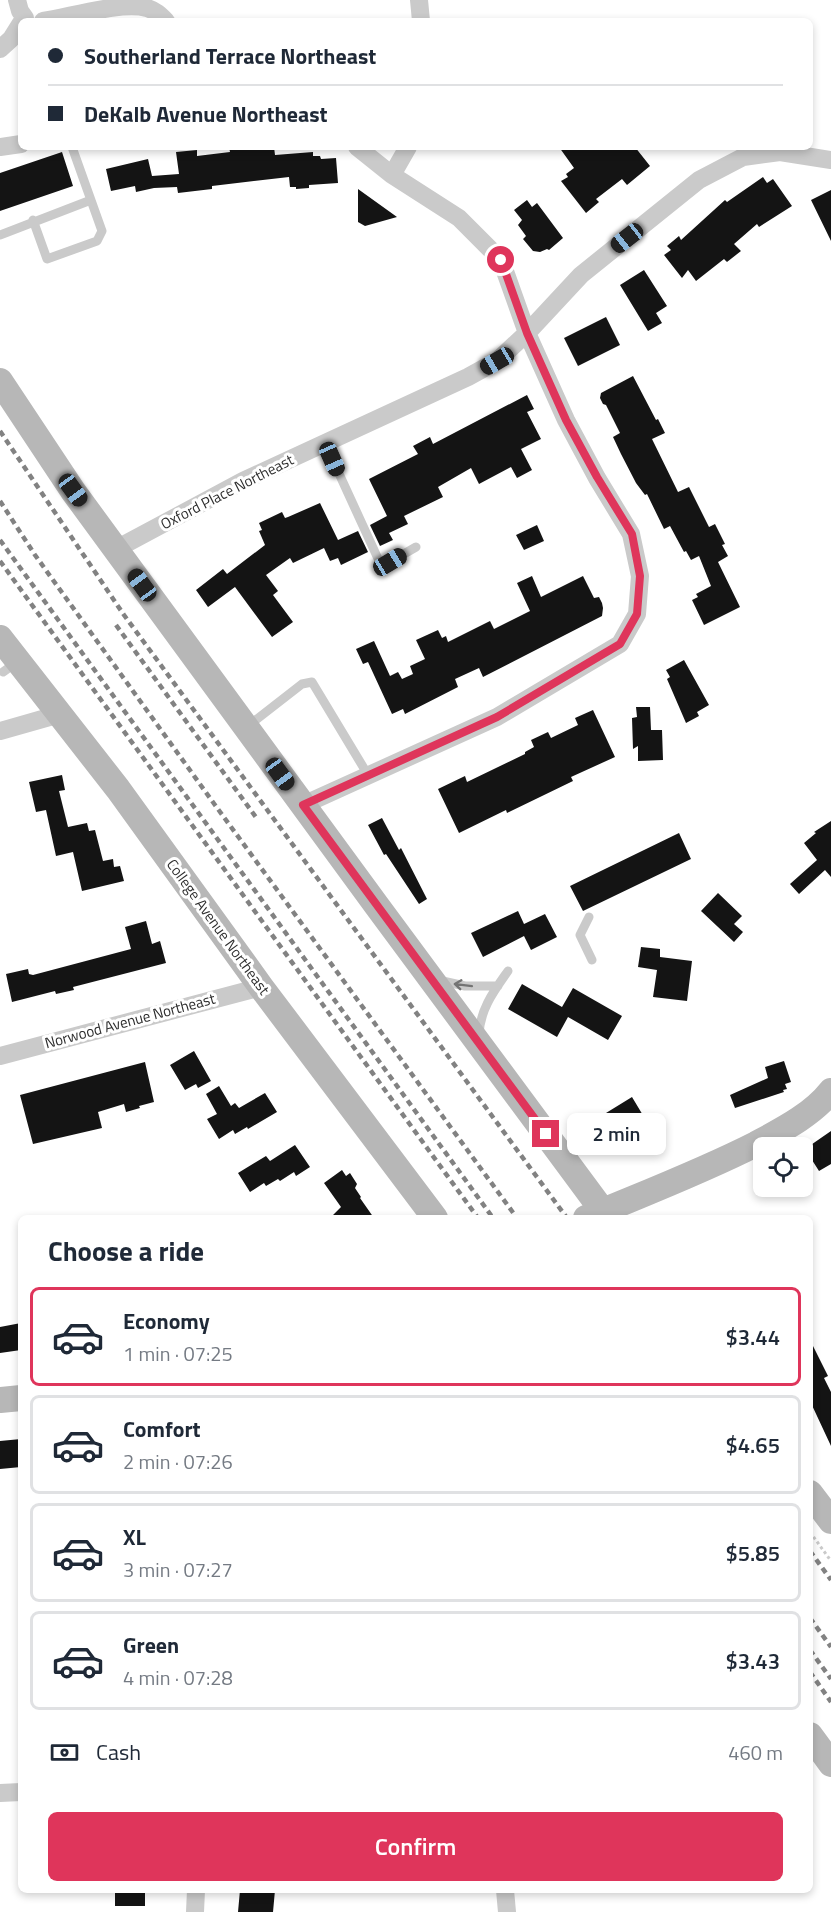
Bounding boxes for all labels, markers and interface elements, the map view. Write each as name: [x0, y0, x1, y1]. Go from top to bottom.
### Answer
text: Southerland Terrace Northeast: [84, 39, 376, 73]
text: DeKalb Avenue Northeast: [84, 97, 328, 131]
car: [607, 220, 647, 256]
route start: [487, 246, 514, 273]
car: [477, 344, 517, 378]
car: [316, 439, 348, 479]
street label: Oxford Place Northeast: [156, 448, 298, 535]
car: [55, 470, 91, 510]
car: [370, 545, 410, 579]
car: [124, 565, 160, 605]
car: [262, 754, 298, 794]
street label: College Avenue Northeast: [161, 854, 276, 1000]
one-way arrow: [454, 979, 474, 990]
street label: Norwood Avenue Northeast: [42, 986, 218, 1054]
callout: 2 min: [567, 1113, 666, 1155]
text: 2 min: [592, 1118, 641, 1149]
route end: [532, 1120, 559, 1147]
map controls: [753, 1137, 813, 1197]
button: locate: [753, 1137, 813, 1197]
text: Choose a ride: [48, 1230, 204, 1271]
text: Economy: [123, 1304, 210, 1338]
icon: car: [51, 1310, 105, 1364]
text: $3.44: [725, 1320, 780, 1354]
text: 1 min · 07:25: [123, 1338, 233, 1369]
text: Comfort: [123, 1412, 201, 1446]
icon: car: [51, 1418, 105, 1472]
text: $4.65: [725, 1428, 780, 1462]
text: 2 min · 07:26: [123, 1446, 233, 1477]
text: XL: [123, 1520, 146, 1554]
icon: car: [51, 1526, 105, 1580]
text: $5.85: [725, 1536, 780, 1570]
text: 3 min · 07:27: [123, 1554, 233, 1585]
text: Green: [123, 1628, 179, 1662]
icon: car: [51, 1634, 105, 1688]
text: $3.43: [725, 1644, 780, 1678]
text: 4 min · 07:28: [123, 1662, 233, 1693]
text: Cash: [96, 1735, 141, 1769]
icon: cash: [48, 1736, 81, 1769]
text: 460 m: [728, 1737, 783, 1768]
button: Confirm: [48, 1812, 783, 1881]

